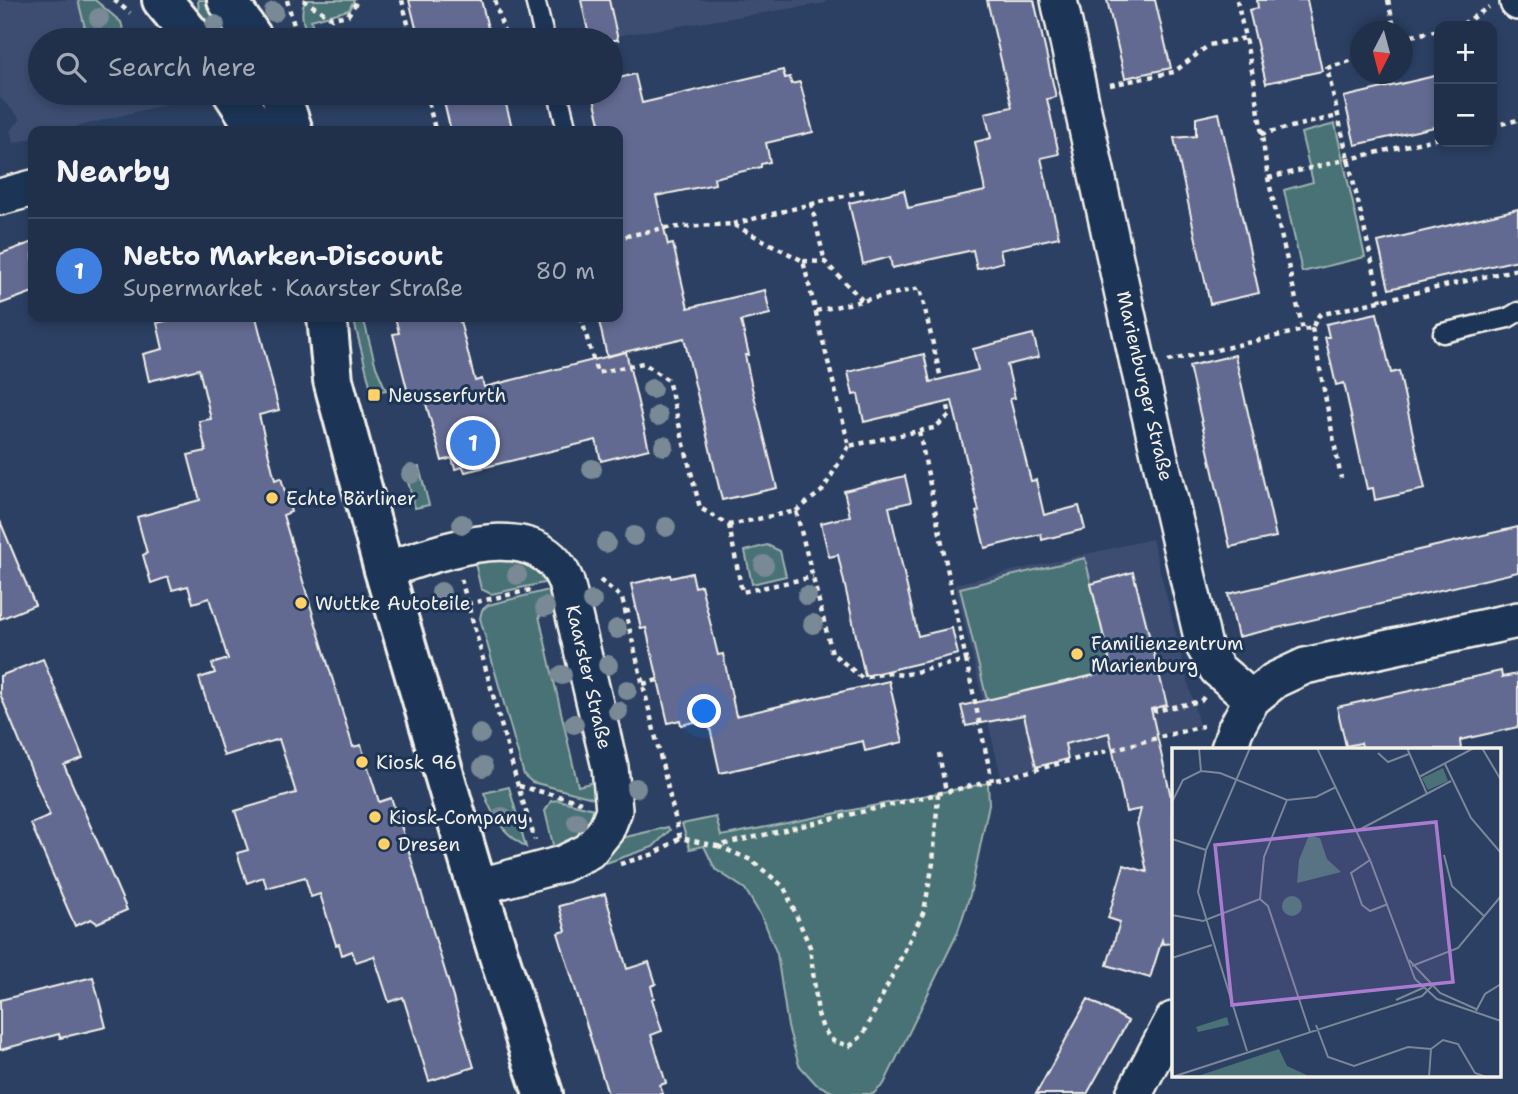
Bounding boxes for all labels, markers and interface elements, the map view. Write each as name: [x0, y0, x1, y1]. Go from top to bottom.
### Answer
north arrow: [1350, 21, 1413, 84]
map controls: [1434, 21, 1497, 147]
button: +: [1434, 21, 1497, 84]
search box: [28, 28, 623, 105]
icon: search: [52, 48, 90, 86]
text: Search here: [108, 49, 257, 84]
button: −: [1434, 84, 1497, 147]
text: Nearby: [56, 151, 171, 192]
text: Netto Marken-Discount: [123, 238, 443, 273]
text: 1: [74, 256, 84, 286]
text: 80 m: [536, 256, 595, 286]
text: Supermarket · Kaarster Straße: [123, 273, 463, 303]
street label: Marienburger Straße: [1111, 289, 1179, 483]
place label: Neusserfurth: [388, 383, 506, 408]
marker: Neusserfurth: [366, 387, 382, 403]
pin: 1: [450, 417, 496, 469]
place label: Echte Bärliner: [286, 486, 416, 511]
marker: Echte Bärliner: [264, 490, 280, 506]
place label: Wuttke Autoteile: [315, 591, 470, 616]
marker: Wuttke Autoteile: [293, 595, 309, 611]
street label: Kaarster Straße: [560, 602, 618, 752]
place label: Familienzentrum Marienburg: [1091, 631, 1243, 678]
marker: Familienzentrum Marienburg: [1069, 646, 1085, 662]
your location: [687, 694, 721, 728]
inset map: [1172, 748, 1500, 1076]
place label: Kiosk 96: [376, 750, 457, 775]
marker: Kiosk 96: [354, 754, 370, 770]
place label: Kiosk-Company: [389, 805, 528, 830]
marker: Kiosk-Company: [367, 809, 383, 825]
place label: Dresen: [398, 832, 460, 857]
marker: Dresen: [376, 836, 392, 852]

